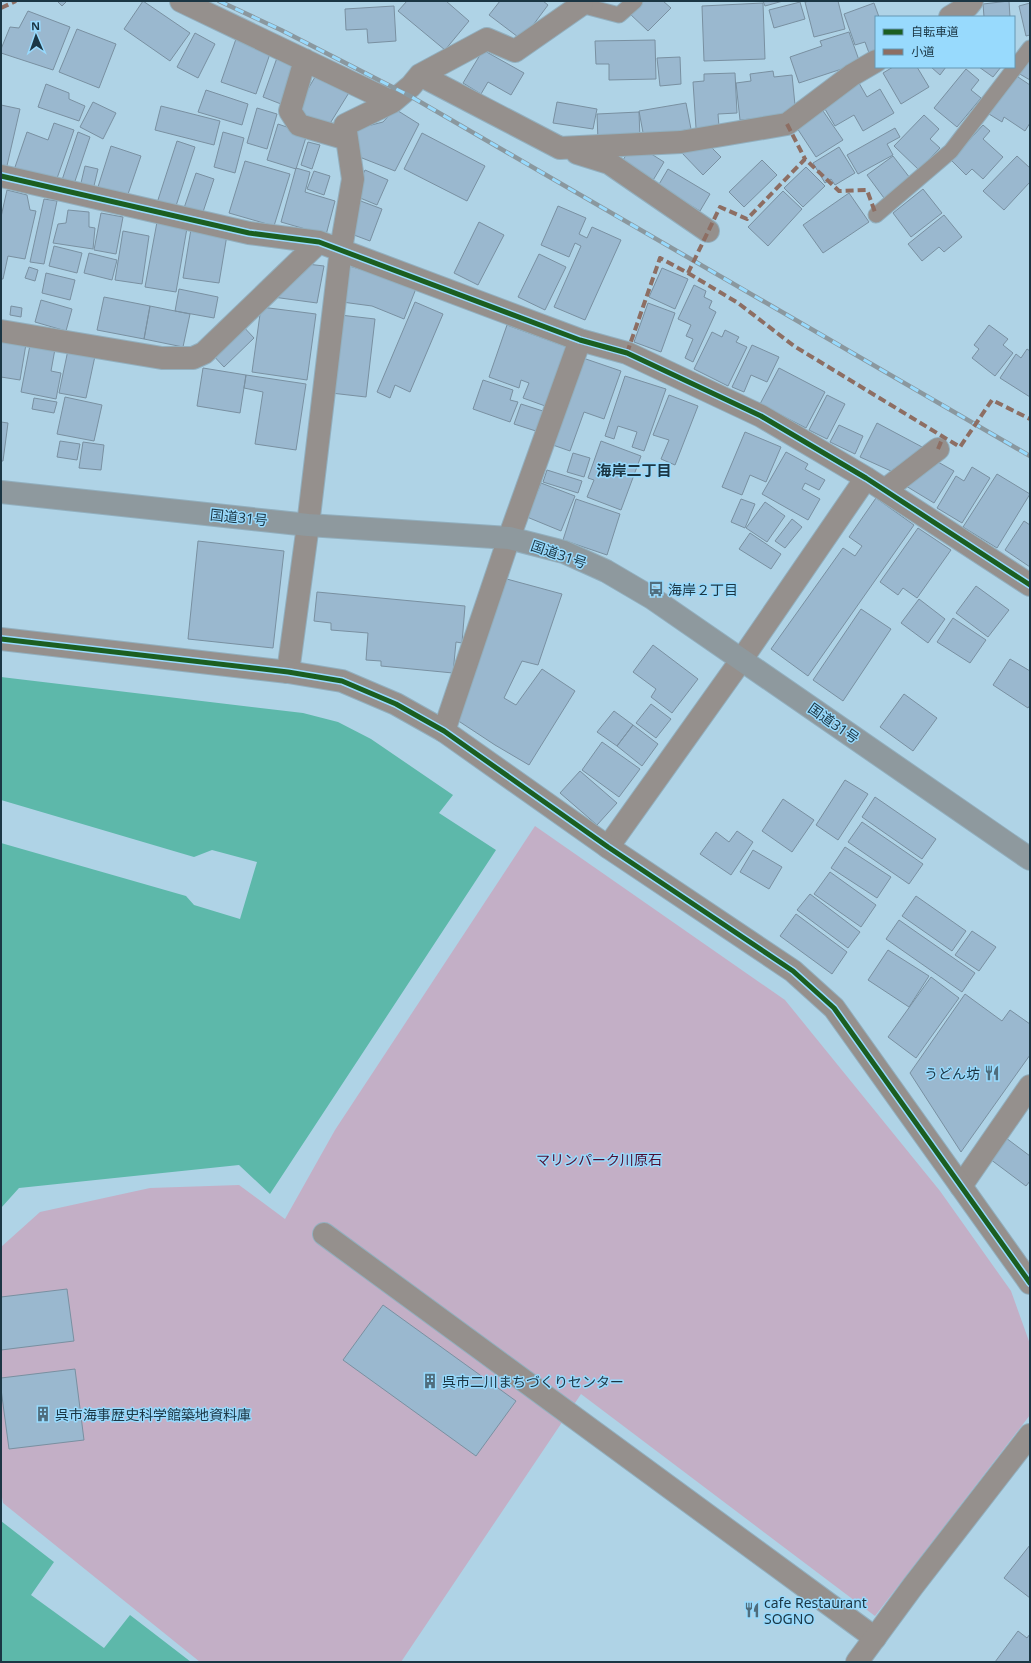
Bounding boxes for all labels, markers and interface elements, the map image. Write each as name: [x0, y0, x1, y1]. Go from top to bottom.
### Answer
north arrow: [16, 16, 56, 56]
legend: [875, 16, 1015, 68]
text: N: [31, 18, 40, 33]
text: 自転車道: [911, 23, 959, 40]
text: 小道: [911, 43, 935, 60]
district label: 海岸二丁目: [596, 460, 672, 480]
street label: 国道31号: [209, 505, 269, 529]
street label: 国道31号: [528, 536, 590, 572]
bus stop icon: 海岸２丁目: [647, 580, 665, 598]
place label: 海岸２丁目: [668, 580, 738, 599]
street label: 国道31号: [805, 699, 863, 747]
place label: うどん坊: [924, 1064, 980, 1083]
restaurant icon: うどん坊: [983, 1064, 1001, 1082]
park label: マリンパーク川原石: [536, 1150, 662, 1169]
building icon: 呉市二川まちづくりセンター: [421, 1372, 439, 1390]
place label: 呉市二川まちづくりセンター: [442, 1372, 624, 1391]
building icon: 呉市海事歴史科学館築地資料庫: [34, 1405, 52, 1423]
place label: 呉市海事歴史科学館築地資料庫: [55, 1405, 251, 1424]
place label: cafe Restaurant SOGNO: [764, 1593, 867, 1628]
restaurant icon: cafe Restaurant SOGNO: [743, 1601, 761, 1619]

